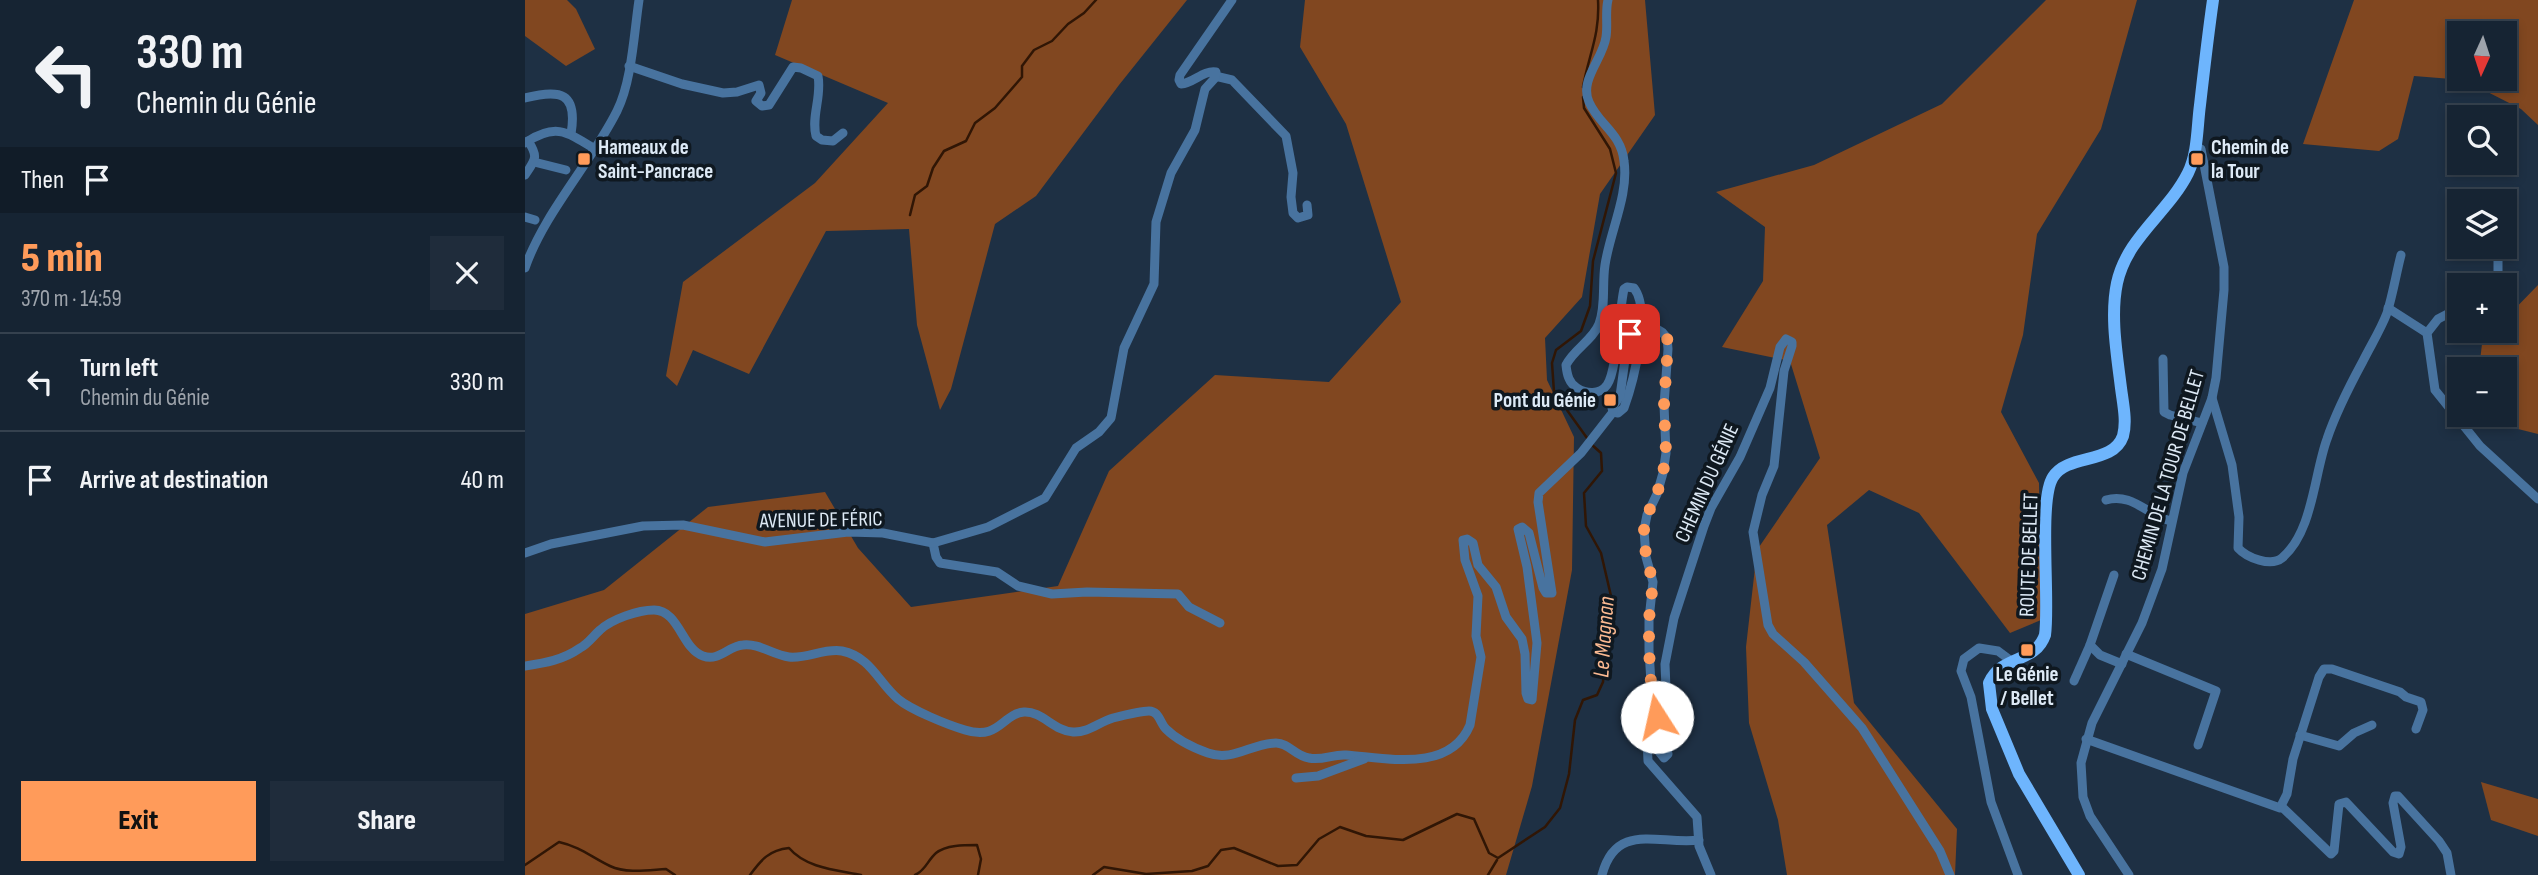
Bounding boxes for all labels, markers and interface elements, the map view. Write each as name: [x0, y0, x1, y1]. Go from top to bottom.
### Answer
north arrow: [2447, 21, 2517, 91]
map controls: [2447, 21, 2517, 427]
text: 330 m: [136, 24, 243, 83]
icon: left: [21, 28, 112, 119]
text: Chemin du Génie: [136, 84, 317, 123]
button: search: [2447, 105, 2517, 175]
place label: Hameaux de Saint-Pancrace: [598, 135, 713, 184]
place label: Chemin de la Tour: [2211, 135, 2289, 184]
marker: Hameaux de Saint-Pancrace: [576, 151, 592, 167]
marker: Chemin de la Tour: [2189, 151, 2205, 167]
icon: arrive: [78, 161, 116, 199]
text: Then: [21, 165, 64, 196]
button: layers: [2447, 189, 2517, 259]
text: 5 min: [21, 233, 103, 284]
button: close: [430, 236, 504, 310]
button: +: [2447, 273, 2517, 343]
text: 370 m · 14:59: [21, 285, 122, 313]
pin: [1600, 304, 1660, 364]
icon: arrive: [1611, 315, 1649, 353]
text: Turn left: [80, 353, 158, 384]
button: −: [2447, 357, 2517, 427]
icon: left: [21, 363, 59, 401]
street label: CHEMIN DE LA TOUR DE BELLET: [2126, 366, 2210, 583]
text: 330 m: [450, 367, 504, 398]
text: Chemin du Génie: [80, 384, 210, 412]
place label: Pont du Génie: [1494, 388, 1596, 413]
marker: Pont du Génie: [1602, 392, 1618, 408]
street label: CHEMIN DU GÉNIE: [1670, 420, 1744, 546]
icon: arrive: [21, 461, 59, 499]
text: Arrive at destination: [80, 465, 268, 496]
text: 40 m: [461, 465, 504, 496]
street label: ROUTE DE BELLET: [2014, 492, 2044, 617]
street label: AVENUE DE FÉRIC: [758, 506, 883, 534]
water label: Le Magnan: [1587, 595, 1621, 679]
marker: Le Génie / Bellet: [2019, 642, 2035, 658]
place label: Le Génie / Bellet: [1996, 662, 2059, 711]
position arrow: [1620, 680, 1694, 754]
button: Exit: [21, 781, 256, 861]
button: Share: [270, 781, 504, 861]

